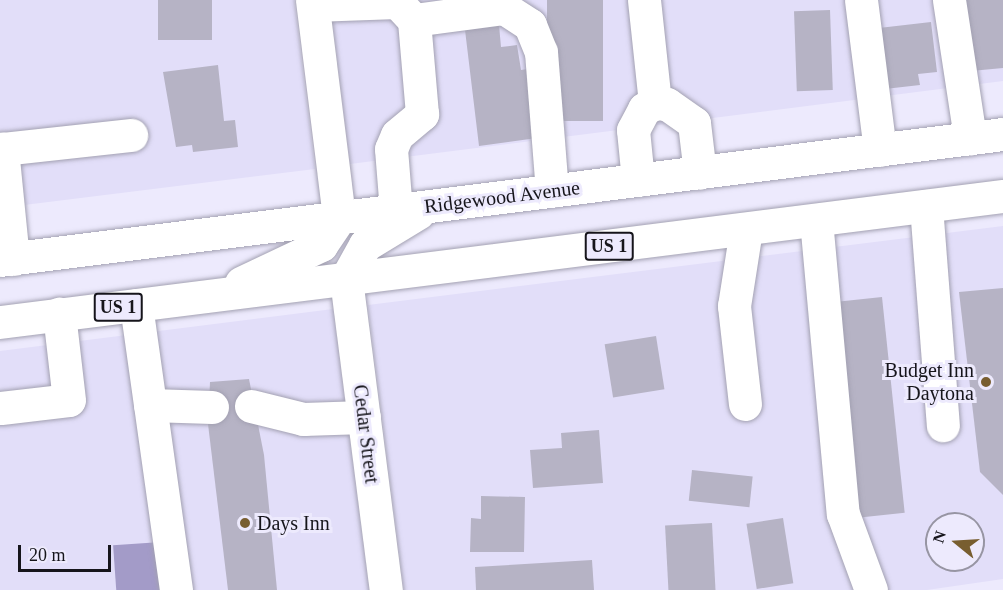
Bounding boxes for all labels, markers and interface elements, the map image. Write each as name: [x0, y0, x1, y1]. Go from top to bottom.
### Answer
street label: Ridgewood Avenue: [422, 175, 582, 219]
road number: US 1: [584, 231, 634, 261]
road number: US 1: [92, 292, 144, 322]
place label: Budget Inn Daytona: [885, 358, 974, 405]
marker: Budget Inn Daytona: [979, 375, 993, 389]
street label: Cedar Street: [348, 383, 384, 485]
place label: Days Inn: [257, 511, 330, 535]
north arrow: [925, 512, 985, 572]
marker: Days Inn: [238, 516, 252, 530]
text: N: [929, 529, 949, 545]
scale bar: [21, 533, 114, 571]
text: 20 m: [29, 545, 66, 565]

